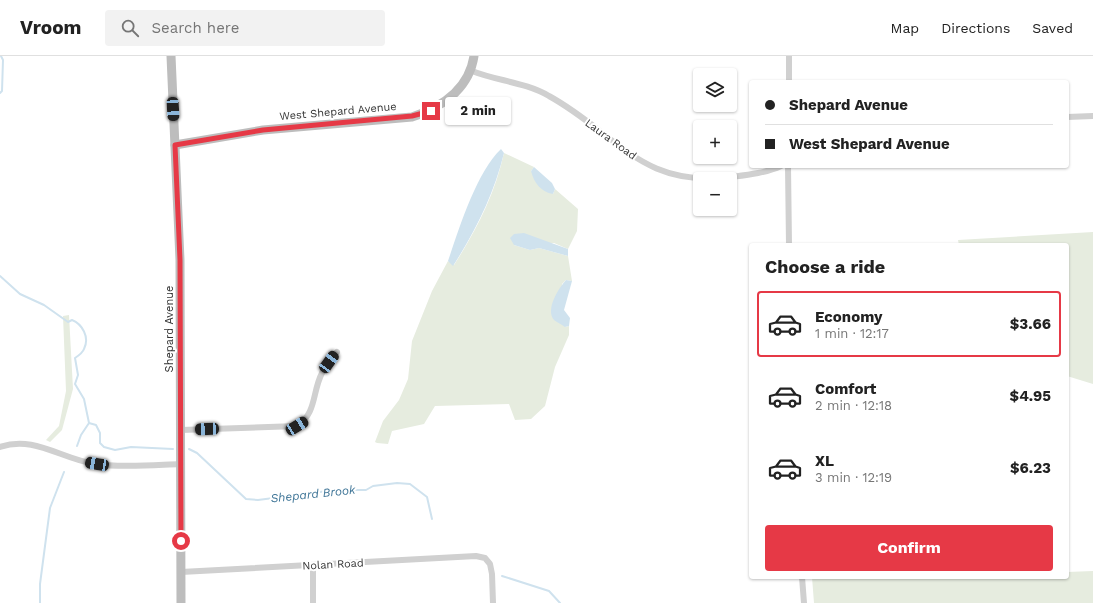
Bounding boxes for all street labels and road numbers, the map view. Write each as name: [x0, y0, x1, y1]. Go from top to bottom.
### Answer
street label: West Shepard Avenue: [279, 100, 397, 123]
street label: Laura Road: [582, 116, 639, 162]
street label: Shepard Avenue: [163, 286, 176, 372]
street label: Nolan Road: [302, 556, 364, 573]

